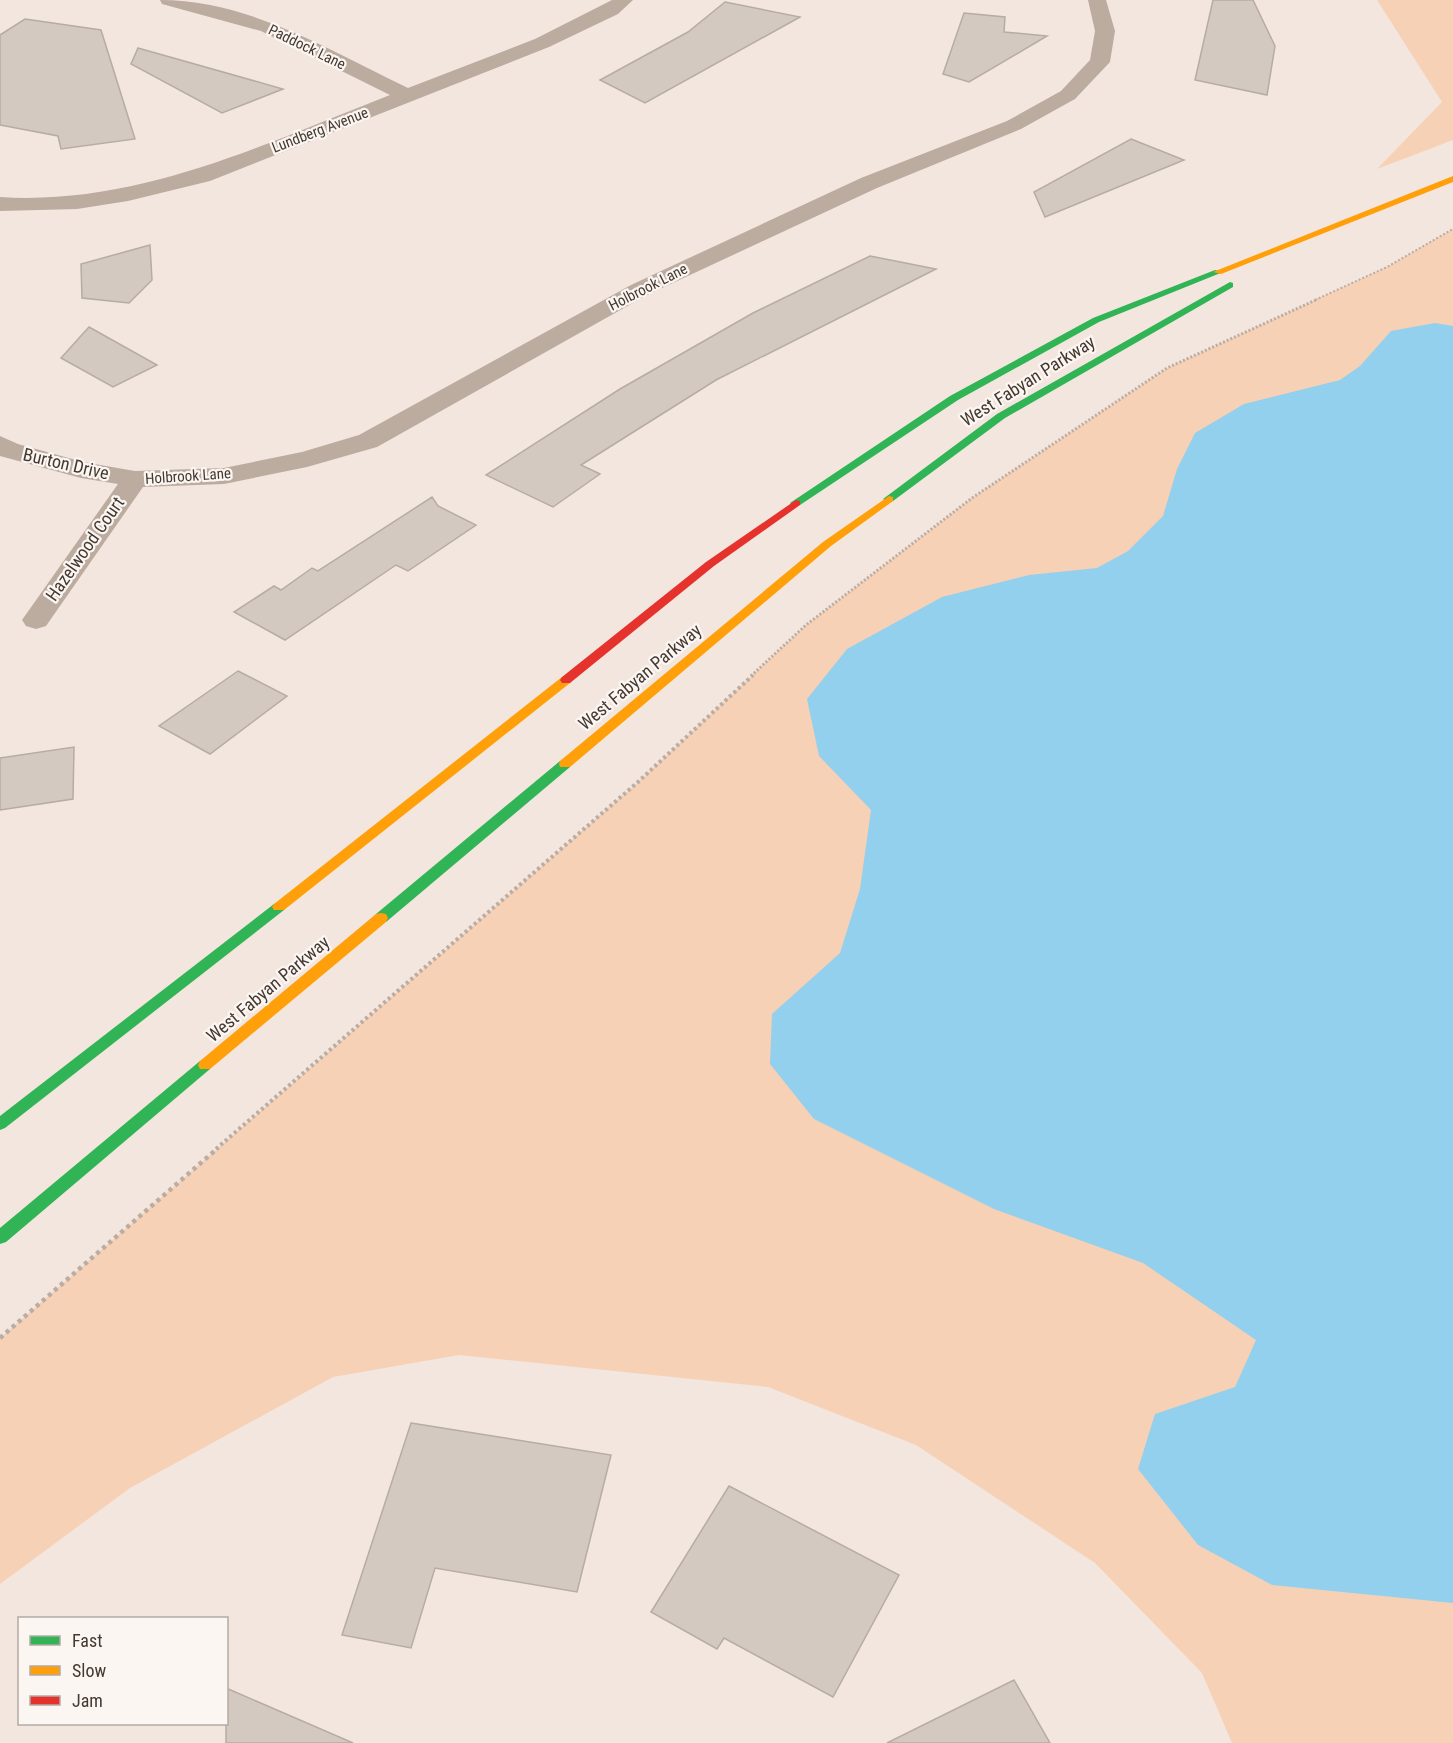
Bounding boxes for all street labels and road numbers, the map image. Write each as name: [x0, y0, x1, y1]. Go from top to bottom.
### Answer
street label: Paddock Lane: [265, 21, 349, 73]
street label: Lundberg Avenue: [269, 103, 371, 157]
street label: Holbrook Lane: [606, 259, 690, 315]
street label: West Fabyan Parkway: [957, 331, 1099, 430]
street label: Burton Drive: [21, 443, 111, 484]
street label: Holbrook Lane: [144, 464, 232, 488]
street label: Hazelwood Court: [41, 493, 128, 605]
street label: West Fabyan Parkway: [574, 619, 706, 734]
street label: West Fabyan Parkway: [202, 931, 334, 1046]

